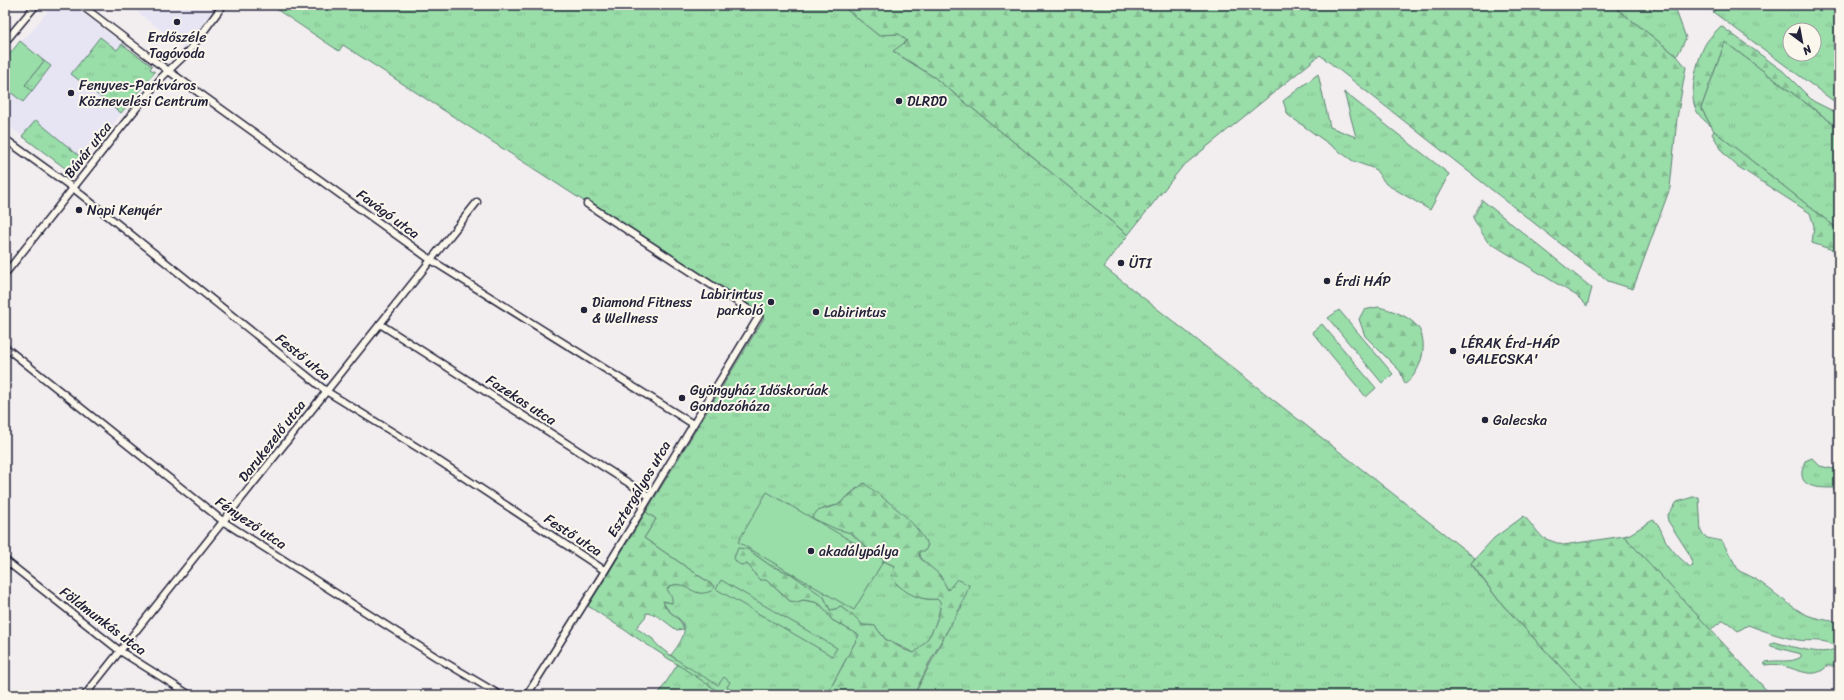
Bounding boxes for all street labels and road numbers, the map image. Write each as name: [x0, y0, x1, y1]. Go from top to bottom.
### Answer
street label: Búvár utca: [58, 115, 119, 184]
street label: Favágó utca: [351, 182, 425, 246]
street label: Festő utca: [270, 327, 336, 387]
street label: Fazekas utca: [481, 368, 562, 433]
street label: Darukezelő utca: [232, 394, 312, 488]
street label: Esztergályos utca: [600, 436, 678, 542]
street label: Fényező utca: [210, 490, 292, 556]
street label: Festő utca: [539, 507, 607, 563]
street label: Földmunkás utca: [54, 580, 152, 662]

